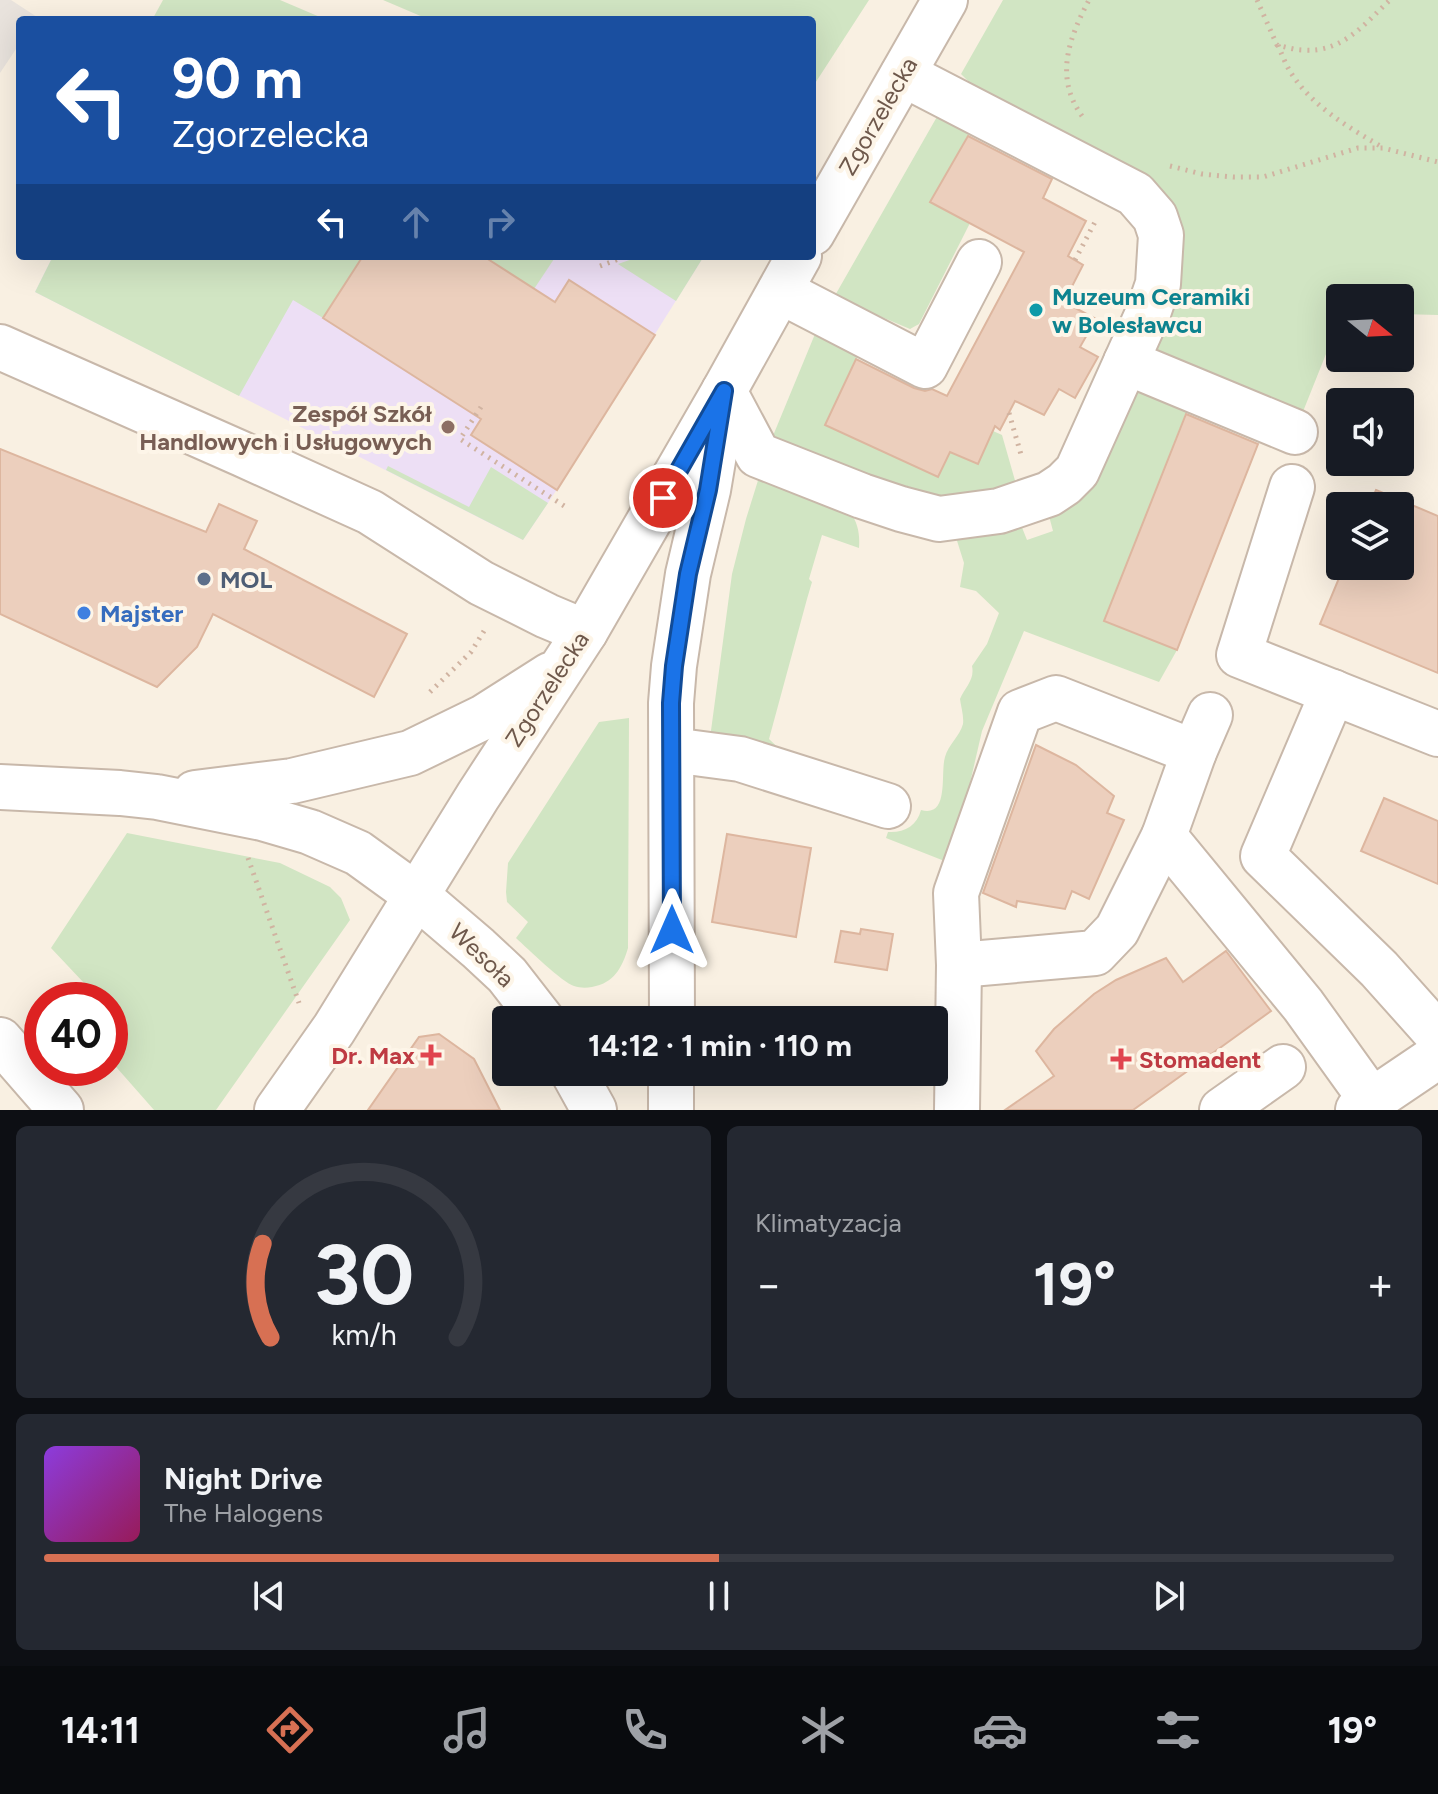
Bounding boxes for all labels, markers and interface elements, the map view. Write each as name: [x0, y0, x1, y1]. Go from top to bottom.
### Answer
text: 90 m: [172, 45, 303, 112]
icon: left: [40, 48, 144, 152]
street label: Zgorzelecka: [833, 52, 923, 180]
text: Zgorzelecka: [172, 113, 369, 156]
icon: left: [310, 200, 354, 244]
icon: ahead: [394, 200, 438, 244]
icon: right: [478, 200, 522, 244]
place label: Muzeum Ceramiki w Bolesławcu: [1052, 282, 1250, 339]
north arrow: [1326, 284, 1414, 372]
map controls: [1326, 284, 1414, 580]
marker: Muzeum Ceramiki w Bolesławcu: [1027, 301, 1045, 319]
button: sound: [1326, 388, 1414, 476]
place label: Zespół Szkół Handlowych i Usługowych: [139, 399, 432, 456]
marker: Zespół Szkół Handlowych i Usługowych: [439, 418, 457, 436]
pin: [629, 464, 697, 532]
icon: arrive: [641, 476, 685, 520]
button: layers: [1326, 492, 1414, 580]
place label: MOL: [220, 565, 272, 594]
marker: MOL: [195, 570, 213, 588]
place label: Majster: [100, 599, 183, 628]
marker: Majster: [75, 604, 93, 622]
street label: Zgorzelecka: [499, 626, 595, 752]
position arrow: [630, 888, 714, 972]
street label: Wesoła: [443, 917, 521, 993]
speed limit sign: 40: [24, 982, 128, 1086]
text: 14:12 · 1 min · 110 m: [588, 1027, 852, 1064]
place label: Dr. Max: [331, 1041, 415, 1070]
place label: Stomadent: [1139, 1045, 1262, 1074]
marker: Dr. Max: [422, 1046, 440, 1064]
marker: Stomadent: [1110, 1048, 1132, 1070]
text: Klimatyzacja: [755, 1207, 902, 1239]
text: 30: [313, 1225, 414, 1325]
text: 19°: [1033, 1248, 1116, 1320]
text: −: [755, 1258, 782, 1311]
text: +: [1367, 1258, 1394, 1311]
text: km/h: [331, 1318, 396, 1352]
text: Night Drive: [164, 1460, 322, 1497]
text: The Halogens: [164, 1497, 323, 1529]
icon: previous: [247, 1574, 291, 1618]
icon: pause: [697, 1574, 741, 1618]
icon: next: [1147, 1574, 1191, 1618]
icon: directions: [262, 1702, 318, 1758]
icon: music: [439, 1702, 495, 1758]
icon: phone: [617, 1702, 673, 1758]
icon: climate: [795, 1702, 851, 1758]
icon: car: [972, 1702, 1028, 1758]
icon: filters: [1150, 1702, 1206, 1758]
text: 14:11: [61, 1709, 140, 1752]
text: 19°: [1327, 1709, 1377, 1752]

